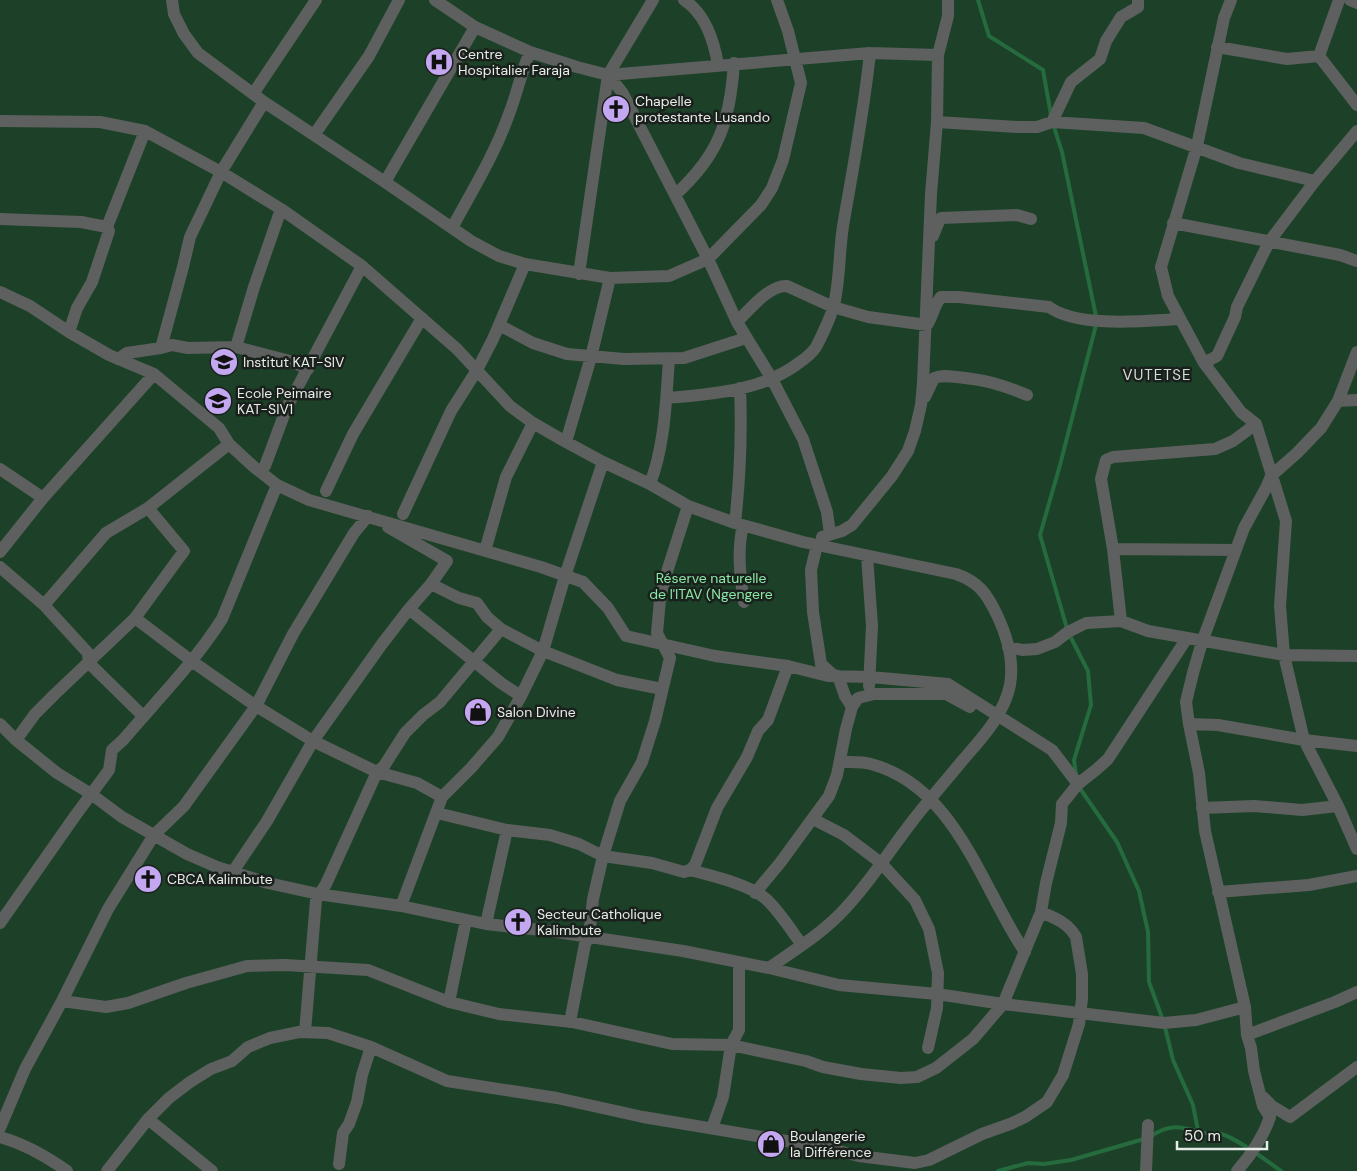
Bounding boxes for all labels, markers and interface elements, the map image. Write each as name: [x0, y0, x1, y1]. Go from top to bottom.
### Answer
place label: Centre Hospitalier Faraja: [458, 45, 570, 79]
hospital icon: Centre Hospitalier Faraja: [424, 47, 454, 77]
place label: Chapelle protestante Lusando: [635, 92, 770, 126]
church icon: Chapelle protestante Lusando: [601, 94, 631, 124]
school or university icon: Institut KAT-SIV: [209, 347, 239, 377]
place label: Institut KAT-SIV: [243, 353, 345, 371]
district label: VUTETSE: [1122, 365, 1192, 385]
place label: Ecole Peimaire KAT-SIV1: [237, 384, 331, 418]
school or university icon: Ecole Peimaire KAT-SIV1: [203, 386, 233, 416]
park label: Réserve naturelle de l'ITAV (Ngengere: [649, 569, 773, 603]
shop icon: Salon Divine: [463, 697, 493, 727]
place label: Salon Divine: [497, 703, 576, 721]
church icon: CBCA Kalimbute: [133, 864, 163, 894]
place label: CBCA Kalimbute: [167, 870, 273, 888]
place label: Secteur Catholique Kalimbute: [537, 905, 662, 939]
church icon: Secteur Catholique Kalimbute: [503, 907, 533, 937]
scale bar: [1177, 1118, 1267, 1150]
text: 50 m: [1184, 1126, 1221, 1146]
place label: Boulangerie la Différence: [790, 1127, 872, 1161]
shop icon: Boulangerie la Différence: [756, 1129, 786, 1159]

